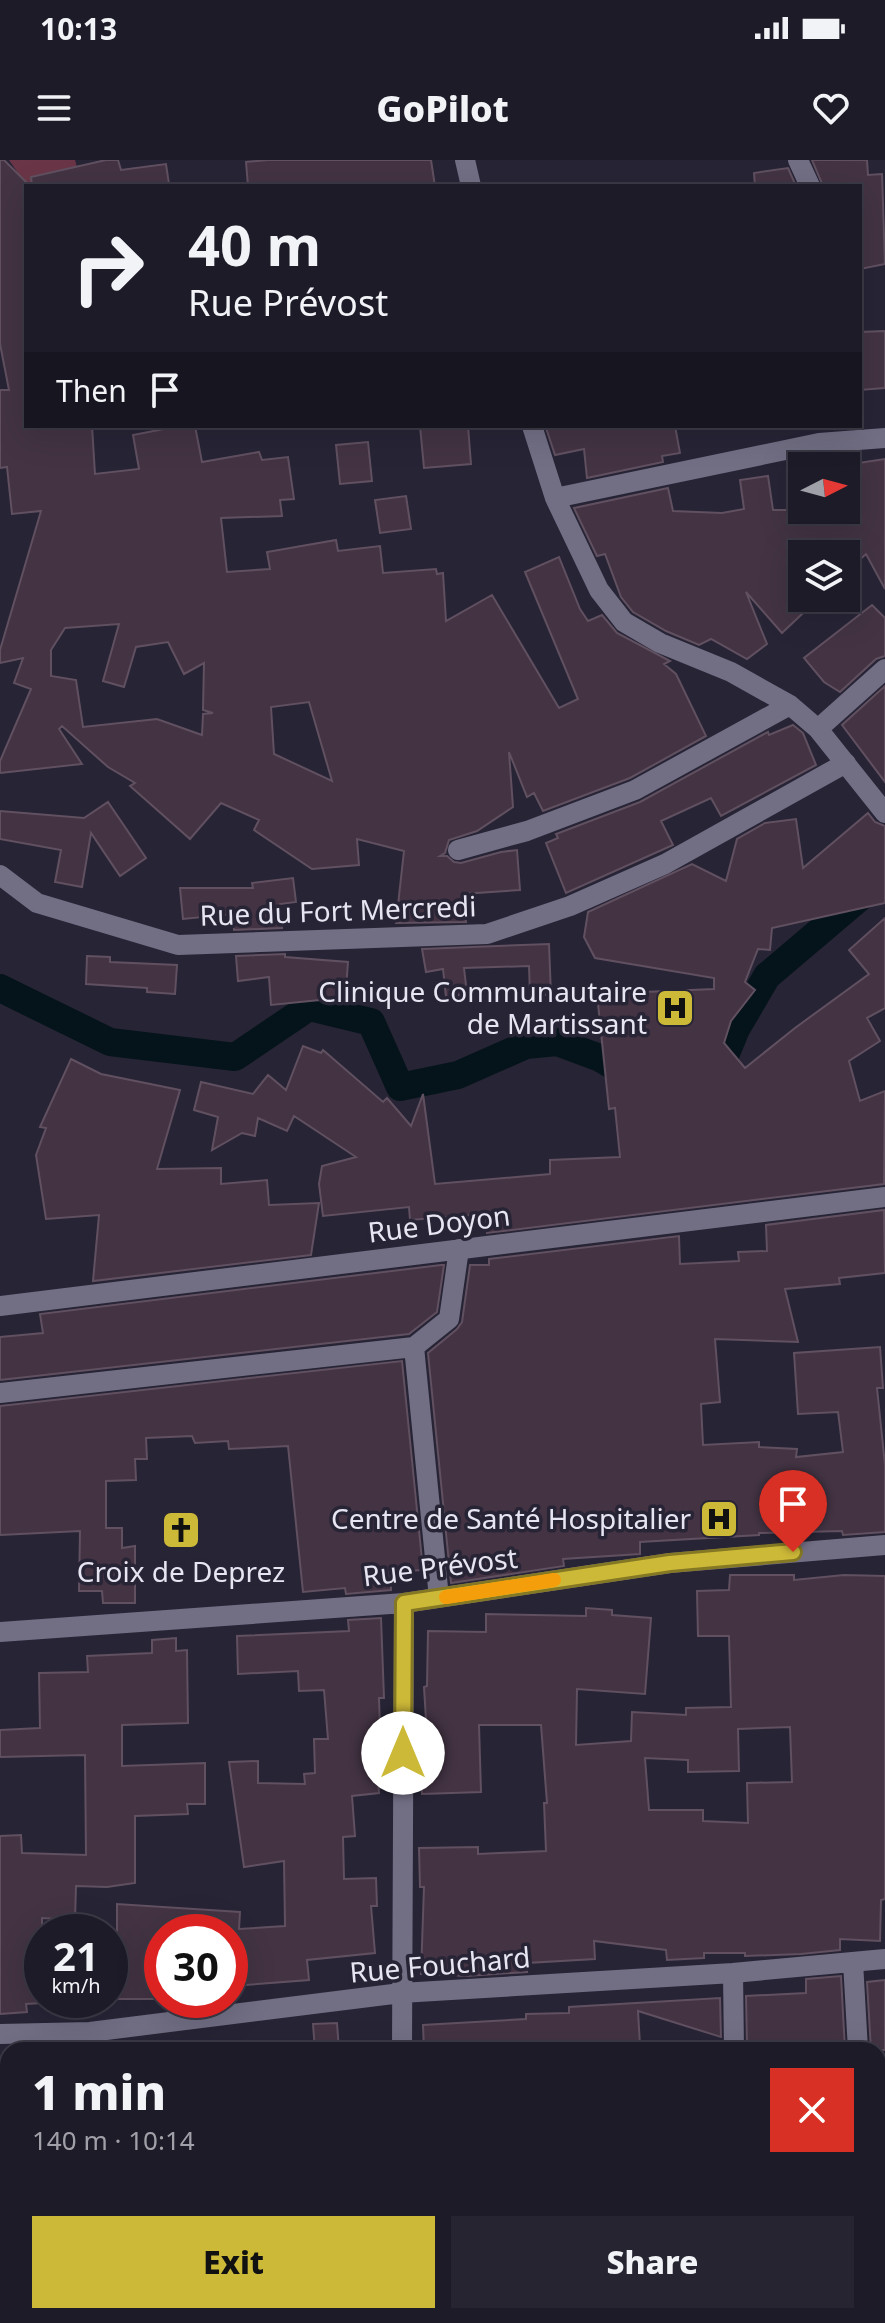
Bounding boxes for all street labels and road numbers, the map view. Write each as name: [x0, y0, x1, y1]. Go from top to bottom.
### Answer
street label: Rue du Fort Mercredi: [199, 886, 477, 934]
street label: Rue Doyon: [366, 1195, 512, 1251]
street label: Rue Prévost: [360, 1538, 519, 1594]
street label: Rue Fouchard: [348, 1937, 532, 1991]

